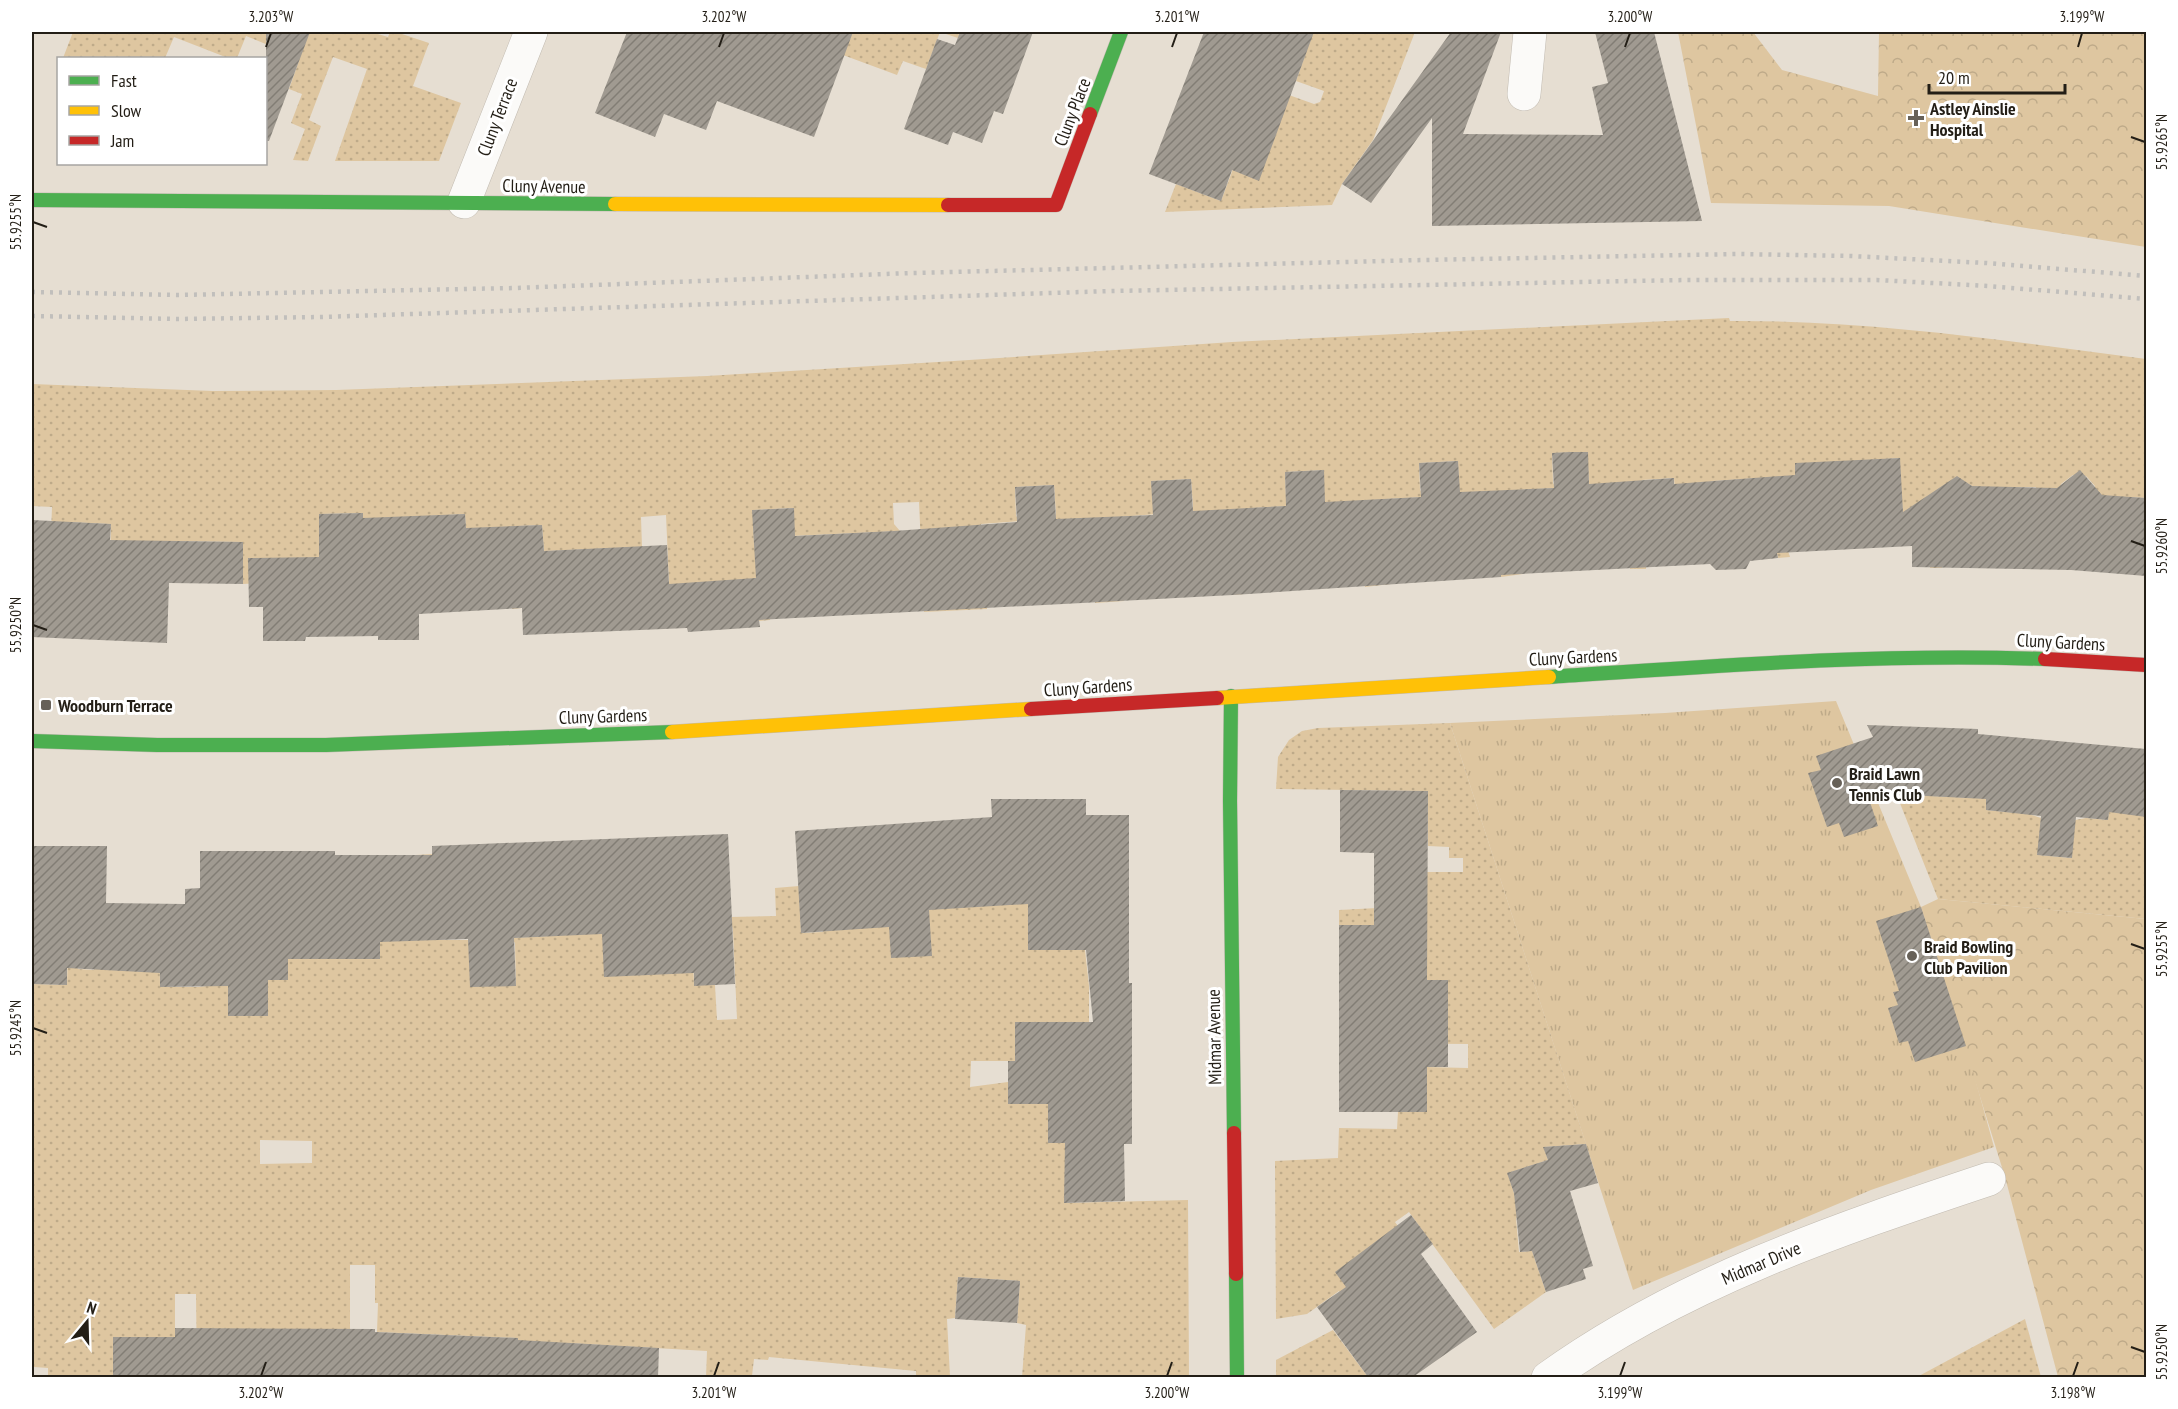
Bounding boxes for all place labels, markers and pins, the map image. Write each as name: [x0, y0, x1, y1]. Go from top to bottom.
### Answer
place label: Astley Ainslie Hospital: [1929, 97, 2016, 141]
marker: Astley Ainslie Hospital: [1907, 109, 1925, 127]
place label: Woodburn Terrace: [57, 694, 173, 717]
marker: Woodburn Terrace: [39, 698, 53, 712]
place label: Braid Lawn Tennis Club: [1849, 762, 1922, 806]
marker: Braid Lawn Tennis Club: [1830, 776, 1844, 790]
place label: Braid Bowling Club Pavilion: [1924, 935, 2013, 979]
marker: Braid Bowling Club Pavilion: [1905, 949, 1919, 963]

